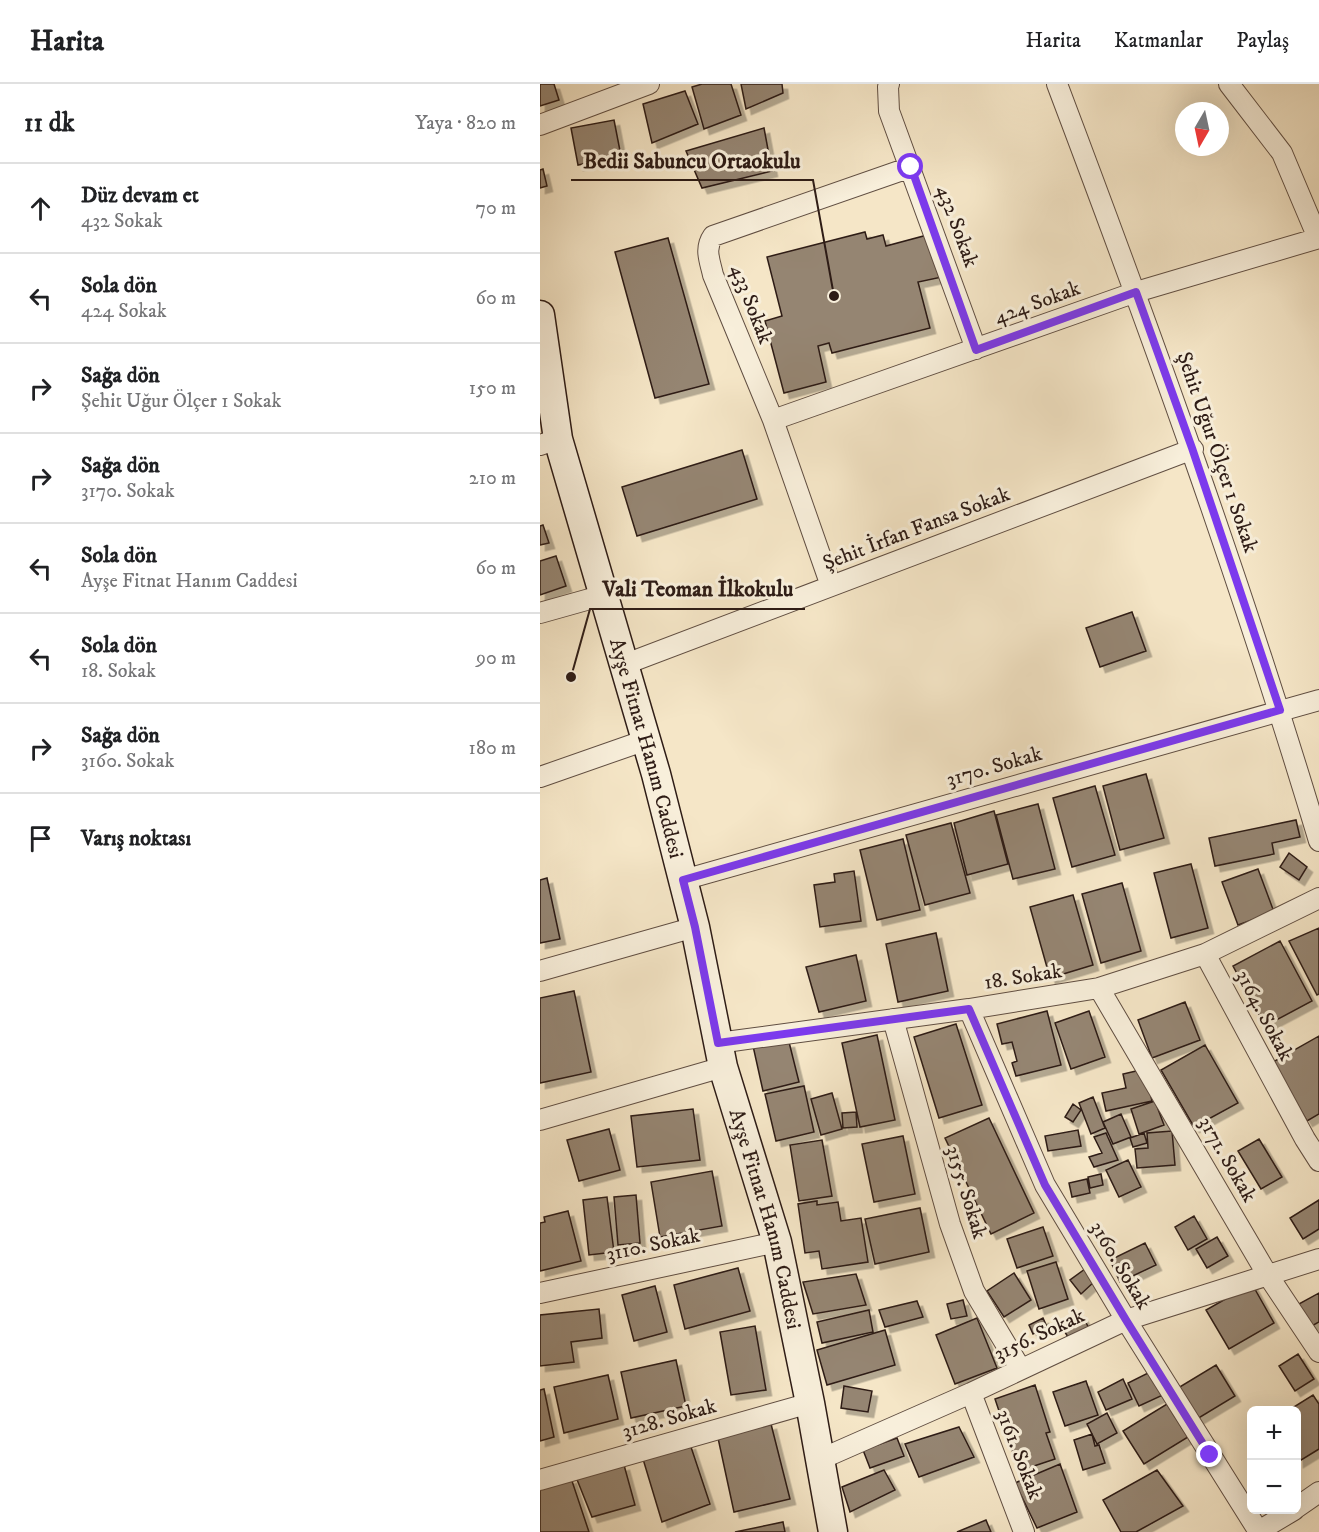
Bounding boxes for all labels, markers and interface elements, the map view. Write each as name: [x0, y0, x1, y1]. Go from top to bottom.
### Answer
text: Harita: [30, 24, 104, 59]
text: Harita: [1026, 28, 1081, 54]
text: Katmanlar: [1114, 28, 1203, 54]
text: Paylaş: [1236, 28, 1289, 54]
north arrow: [1175, 102, 1229, 156]
text: 11 dk: [24, 107, 75, 140]
text: Yaya · 820 m: [415, 111, 516, 136]
callout: Bedii Sabuncu Ortaokulu: [571, 140, 813, 180]
text: Bedii Sabuncu Ortaokulu: [583, 148, 801, 175]
route start: [897, 153, 923, 179]
text: Düz devam et: [81, 182, 199, 209]
street label: 432 Sokak: [930, 182, 984, 272]
icon: ahead: [24, 192, 57, 225]
text: 70 m: [475, 196, 516, 221]
text: 432 Sokak: [81, 209, 163, 234]
street label: 433 Sokak: [724, 261, 778, 348]
text: Sola dön: [81, 272, 157, 299]
street label: 424 Sokak: [991, 275, 1085, 331]
icon: left: [24, 282, 57, 315]
text: 60 m: [476, 286, 516, 311]
text: 424 Sokak: [81, 299, 167, 324]
street label: Şehit Uğur Ölçer 1 Sokak: [1171, 348, 1265, 557]
text: Sağa dön: [81, 362, 160, 389]
icon: right: [24, 372, 57, 405]
text: 150 m: [469, 376, 516, 401]
text: Şehit Uğur Ölçer 1 Sokak: [81, 389, 281, 414]
text: Sağa dön: [81, 452, 160, 479]
icon: right: [24, 462, 57, 495]
text: 210 m: [469, 466, 516, 491]
text: 3170. Sokak: [81, 479, 175, 504]
street label: Şehit İrfan Fansa Sokak: [819, 480, 1014, 577]
text: Sola dön: [81, 542, 157, 569]
icon: left: [24, 552, 57, 585]
text: 60 m: [476, 556, 516, 581]
text: Ayşe Fitnat Hanım Caddesi: [81, 569, 298, 594]
callout: Vali Teoman İlkokulu: [590, 569, 805, 609]
text: Vali Teoman İlkokulu: [602, 575, 794, 603]
text: Sola dön: [81, 632, 157, 659]
street label: Ayşe Fitnat Hanım Caddesi: [603, 635, 689, 861]
icon: left: [24, 642, 57, 675]
text: 90 m: [476, 646, 516, 671]
text: 18. Sokak: [81, 659, 156, 684]
text: Sağa dön: [81, 722, 160, 749]
icon: right: [24, 732, 57, 765]
text: 180 m: [469, 736, 516, 761]
street label: 3170. Sokak: [943, 741, 1046, 793]
text: 3160. Sokak: [81, 749, 174, 774]
icon: arrive: [24, 822, 57, 855]
text: Varış noktası: [81, 825, 191, 852]
street label: 18. Sokak: [982, 958, 1065, 996]
street label: 3164. Sokak: [1229, 966, 1299, 1066]
street label: Ayşe Fitnat Hanım Caddesi: [723, 1106, 807, 1332]
street label: 3171. Sokak: [1192, 1112, 1262, 1208]
street label: 3155. Sokak: [940, 1143, 993, 1243]
street label: 3160. Sokak: [1084, 1217, 1157, 1315]
street label: 3110. Sokak: [604, 1222, 703, 1268]
street label: 3156. Sokak: [990, 1302, 1089, 1367]
street label: 3128. Sokak: [619, 1393, 720, 1445]
street label: 3161. Sokak: [990, 1406, 1048, 1504]
map controls: [1247, 1406, 1301, 1514]
button: +: [1247, 1406, 1301, 1460]
route end: [1196, 1441, 1222, 1467]
button: −: [1247, 1460, 1301, 1514]

